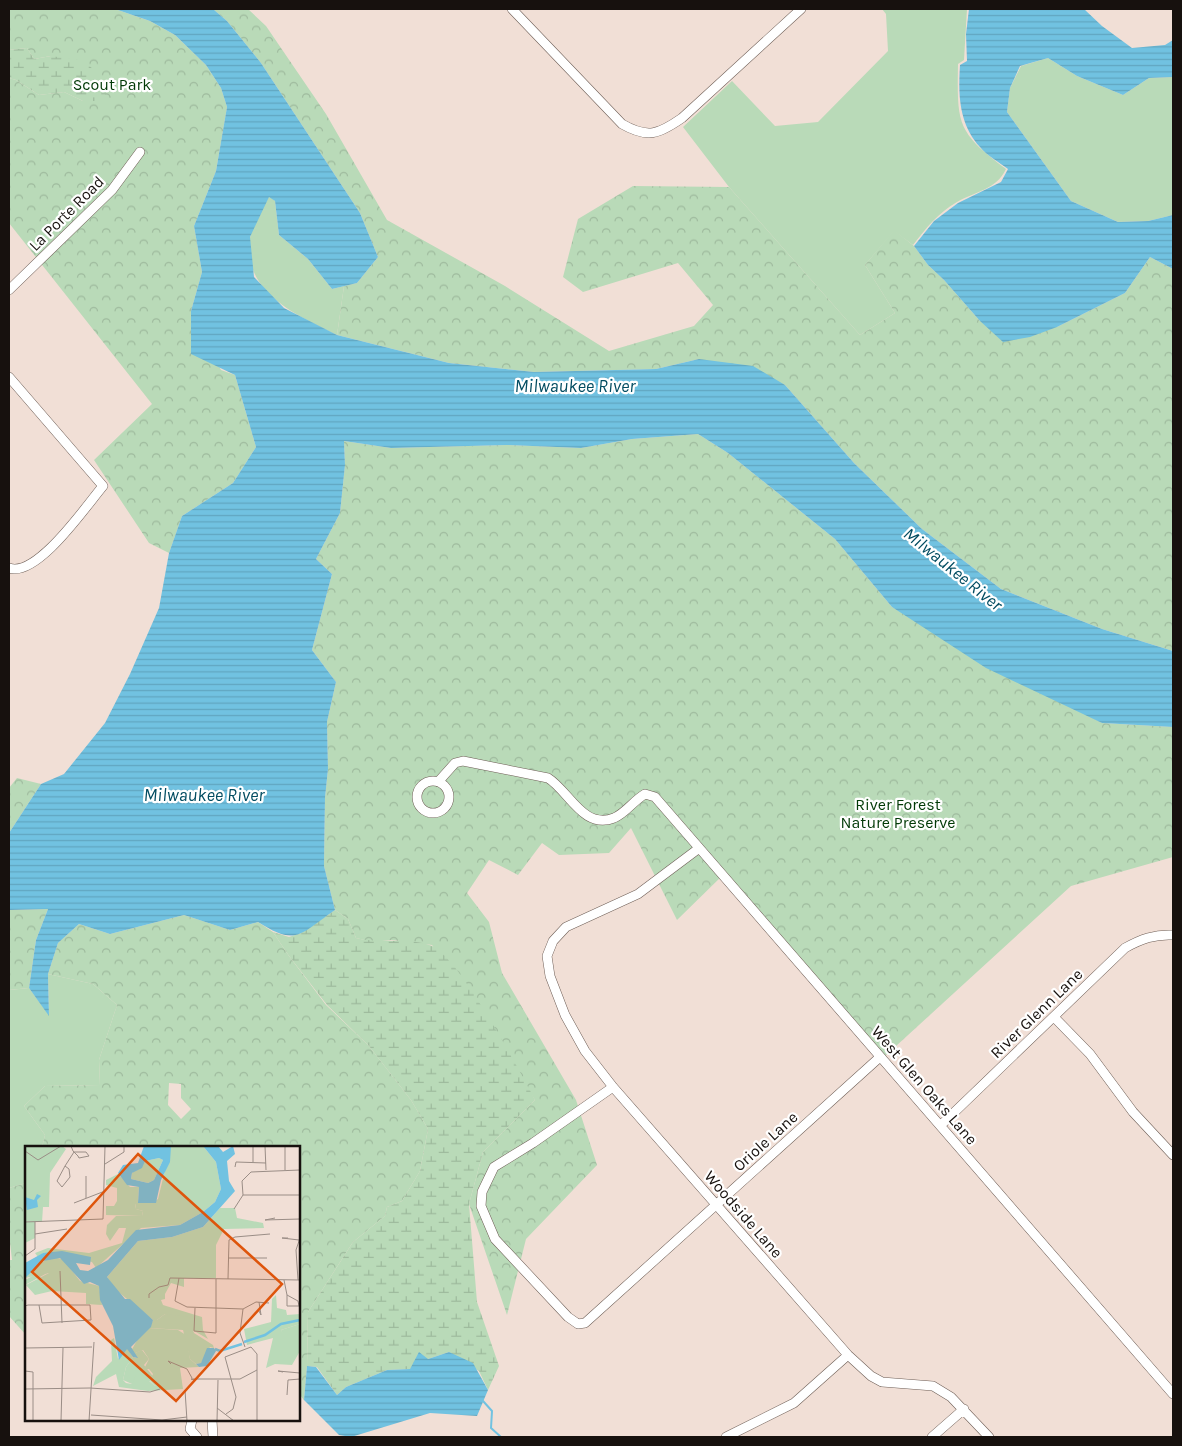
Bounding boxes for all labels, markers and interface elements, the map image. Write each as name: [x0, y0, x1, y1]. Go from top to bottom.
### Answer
park label: Scout Park: [73, 75, 151, 94]
street label: La Porte Road: [25, 172, 108, 255]
water label: Milwaukee River: [515, 375, 636, 397]
water label: Milwaukee River: [899, 522, 1008, 616]
water label: Milwaukee River: [144, 784, 265, 806]
park label: River Forest Nature Preserve: [841, 795, 955, 832]
street label: River Glenn Lane: [986, 965, 1086, 1062]
street label: West Glen Oaks Lane: [868, 1022, 981, 1149]
street label: Oriole Lane: [729, 1107, 802, 1175]
inset map: [25, 1146, 300, 1421]
street label: Woodside Lane: [701, 1167, 787, 1262]

